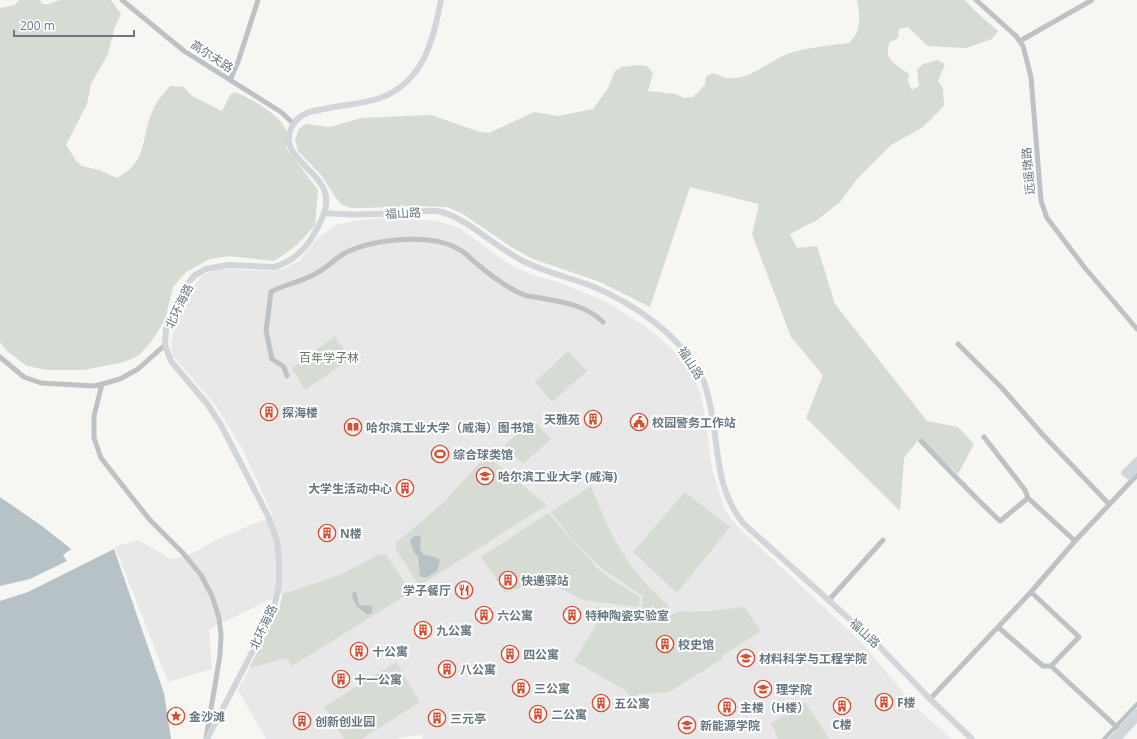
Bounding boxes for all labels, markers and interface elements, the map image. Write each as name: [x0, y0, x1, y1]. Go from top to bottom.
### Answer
scale bar: [14, 12, 134, 38]
text: 200 m: [20, 17, 55, 34]
street label: 高尔夫路: [187, 36, 237, 76]
street label: 远遥墩路: [1017, 146, 1039, 196]
street label: 福山路: [385, 204, 421, 222]
street label: 北环海路: [161, 281, 197, 331]
street label: 福山路: [674, 343, 708, 383]
park label: 百年学子林: [299, 349, 359, 366]
building icon: 探海楼: [259, 402, 279, 422]
place label: 探海楼: [282, 404, 318, 421]
building icon: 天雅苑: [583, 409, 603, 429]
place label: 天雅苑: [544, 411, 580, 428]
public building icon: 校园警务工作站: [629, 412, 649, 432]
place label: 校园警务工作站: [652, 414, 736, 431]
library icon: 哈尔滨工业大学（威海）图书馆: [343, 417, 363, 437]
place label: 哈尔滨工业大学（威海）图书馆: [366, 419, 534, 436]
sports icon: 综合球类馆: [430, 444, 450, 464]
place label: 综合球类馆: [453, 446, 513, 463]
school or university icon: 哈尔滨工业大学 (威海): [475, 466, 495, 486]
place label: 哈尔滨工业大学 (威海): [498, 468, 617, 485]
building icon: 大学生活动中心: [395, 478, 415, 498]
place label: 大学生活动中心: [308, 480, 392, 497]
building icon: N楼: [317, 523, 337, 543]
place label: N楼: [340, 525, 362, 542]
building icon: 快递驿站: [498, 570, 518, 590]
place label: 快递驿站: [521, 572, 569, 589]
restaurant icon: 学子餐厅: [454, 580, 474, 600]
place label: 学子餐厅: [403, 582, 451, 599]
street label: 北环海路: [245, 602, 281, 652]
building icon: 六公寓: [474, 605, 494, 625]
building icon: 特种陶瓷实验室: [562, 605, 582, 625]
place label: 六公寓: [497, 607, 533, 624]
place label: 特种陶瓷实验室: [585, 607, 669, 624]
street label: 福山路: [846, 615, 884, 651]
building icon: 九公寓: [413, 620, 433, 640]
place label: 九公寓: [436, 622, 472, 639]
building icon: 校史馆: [655, 634, 675, 654]
place label: 校史馆: [678, 636, 714, 653]
building icon: 十公寓: [349, 641, 369, 661]
place label: 十公寓: [372, 643, 408, 660]
building icon: 四公寓: [500, 644, 520, 664]
place label: 四公寓: [523, 646, 559, 663]
school or university icon: 材料科学与工程学院: [736, 648, 756, 668]
place label: 材料科学与工程学院: [759, 650, 867, 667]
building icon: 八公寓: [437, 659, 457, 679]
place label: 八公寓: [460, 661, 496, 678]
building icon: 十一公寓: [331, 669, 351, 689]
place label: 十一公寓: [354, 671, 402, 688]
building icon: 三公寓: [511, 678, 531, 698]
school or university icon: 理学院: [753, 679, 773, 699]
place label: 三公寓: [534, 680, 570, 697]
place label: 理学院: [776, 681, 812, 698]
building icon: F楼: [874, 692, 894, 712]
building icon: 五公寓: [591, 693, 611, 713]
place label: F楼: [897, 694, 916, 711]
place label: 五公寓: [614, 695, 650, 712]
building icon: C楼: [832, 696, 852, 716]
building icon: 主楼（H楼）: [717, 697, 737, 717]
place label: 主楼（H楼）: [740, 699, 809, 716]
building icon: 二公寓: [528, 704, 548, 724]
place icon: 金沙滩: [166, 706, 186, 726]
place label: 二公寓: [551, 706, 587, 723]
place label: 金沙滩: [189, 708, 225, 725]
building icon: 三元亭: [427, 708, 447, 728]
place label: 三元亭: [450, 710, 486, 727]
building icon: 创新创业园: [292, 711, 312, 731]
place label: 创新创业园: [315, 713, 375, 730]
school or university icon: 新能源学院: [677, 715, 697, 735]
place label: C楼: [832, 716, 852, 733]
place label: 新能源学院: [700, 717, 760, 734]

